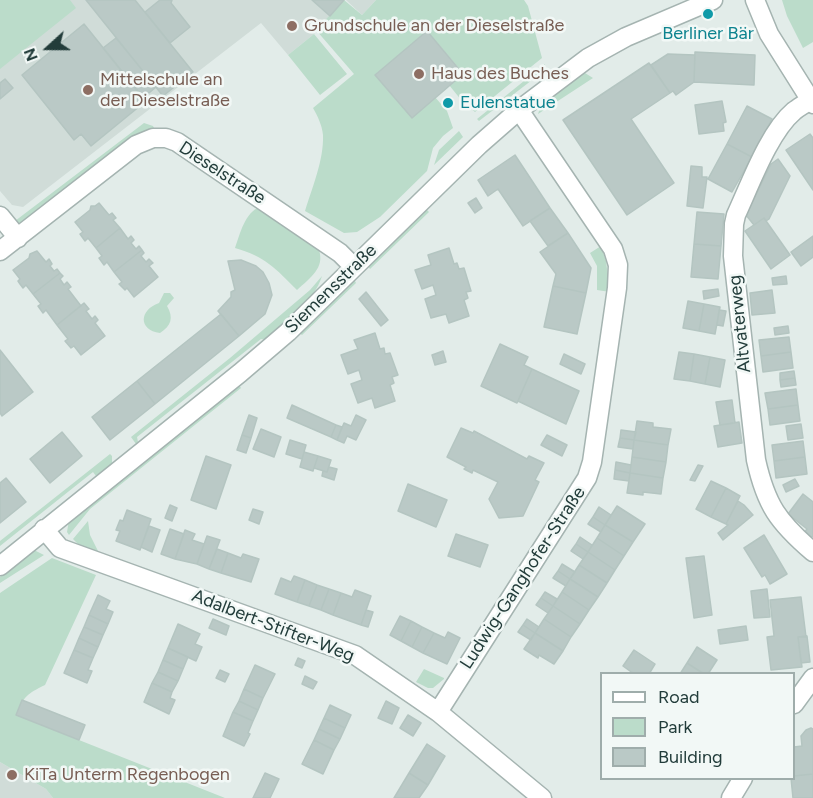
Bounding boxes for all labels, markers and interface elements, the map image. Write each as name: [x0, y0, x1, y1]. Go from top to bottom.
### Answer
marker: Berliner Bär: [701, 7, 715, 21]
place label: Grundschule an der Dieselstraße: [304, 15, 564, 37]
north arrow: [18, 18, 78, 78]
marker: Grundschule an der Dieselstraße: [285, 19, 299, 33]
place label: Berliner Bär: [662, 23, 754, 45]
text: N: [20, 45, 42, 64]
place label: Haus des Buches: [431, 63, 569, 85]
marker: Haus des Buches: [412, 67, 426, 81]
place label: Mittelschule an der Dieselstraße: [100, 69, 230, 112]
marker: Mittelschule an der Dieselstraße: [81, 83, 95, 97]
place label: Eulenstatue: [460, 92, 556, 114]
marker: Eulenstatue: [441, 96, 455, 110]
street label: Dieselstraße: [175, 137, 269, 209]
street label: Siemensstraße: [281, 240, 381, 338]
street label: Altvaterweg: [724, 274, 756, 374]
street label: Ludwig-Ganghofer-Straße: [456, 483, 590, 673]
street label: Adalbert-Stifter-Weg: [189, 585, 357, 667]
legend: [600, 672, 795, 780]
text: Road: [658, 686, 699, 708]
text: Park: [658, 716, 692, 738]
text: Building: [658, 746, 723, 768]
place label: KiTa Unterm Regenbogen: [24, 764, 230, 786]
marker: KiTa Unterm Regenbogen: [5, 768, 19, 782]

